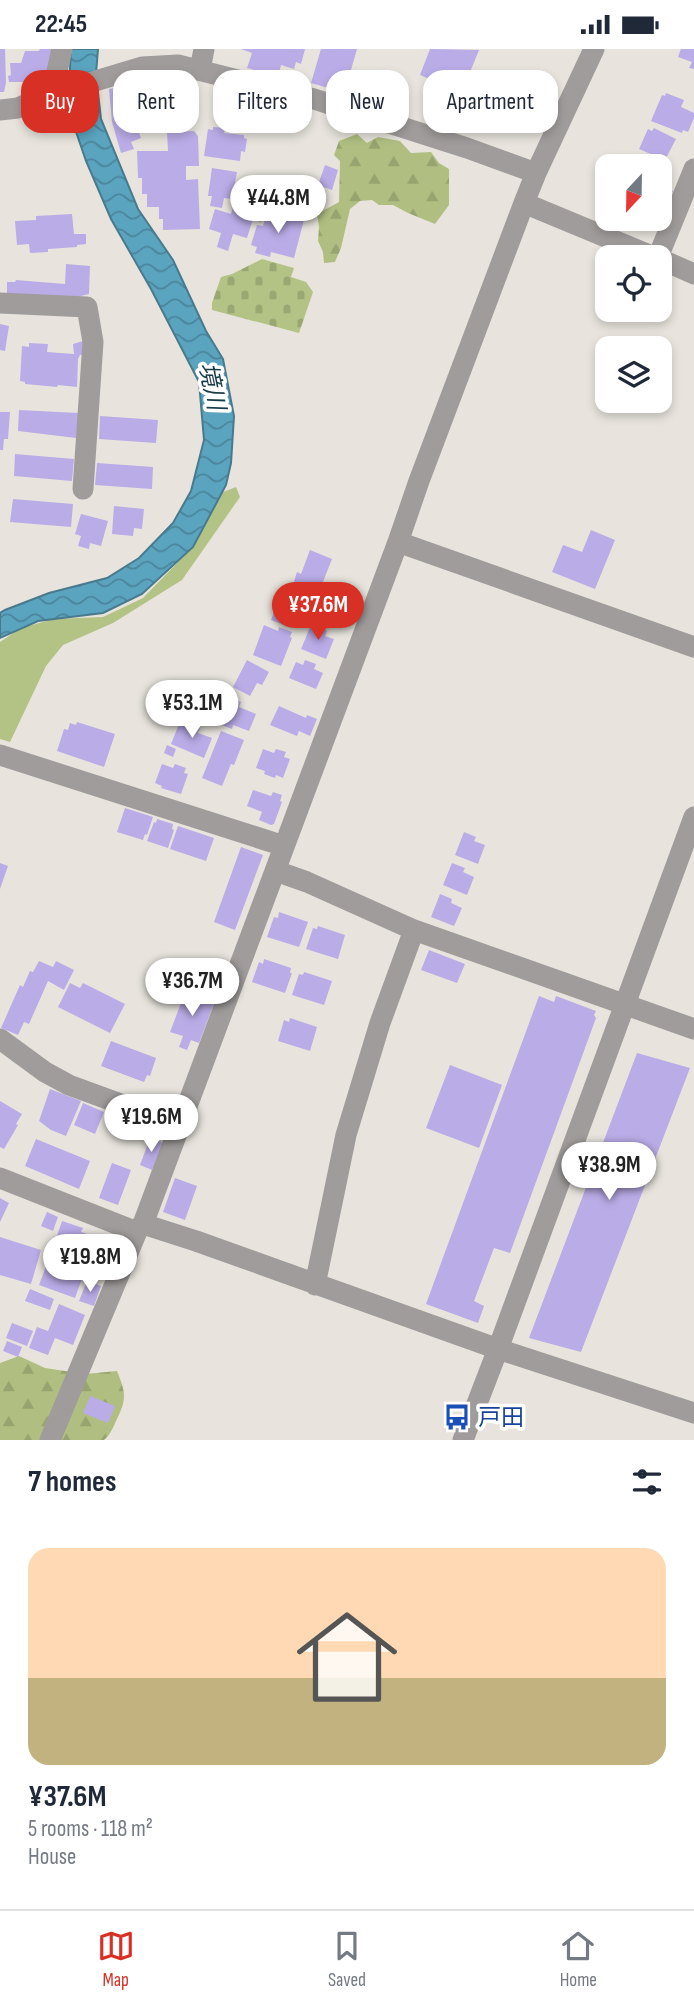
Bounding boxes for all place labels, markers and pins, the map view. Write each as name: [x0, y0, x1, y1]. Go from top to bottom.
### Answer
pin: ¥44.8M: [221, 176, 335, 235]
pin: ¥37.6M: [261, 583, 375, 642]
pin: ¥53.1M: [135, 681, 249, 740]
pin: ¥36.7M: [135, 958, 249, 1018]
pin: ¥19.6M: [94, 1095, 208, 1154]
pin: ¥38.9M: [552, 1143, 666, 1202]
pin: ¥19.8M: [33, 1235, 147, 1294]
bus stop icon: 戸田: [442, 1402, 472, 1432]
place label: 戸田: [478, 1404, 524, 1432]

